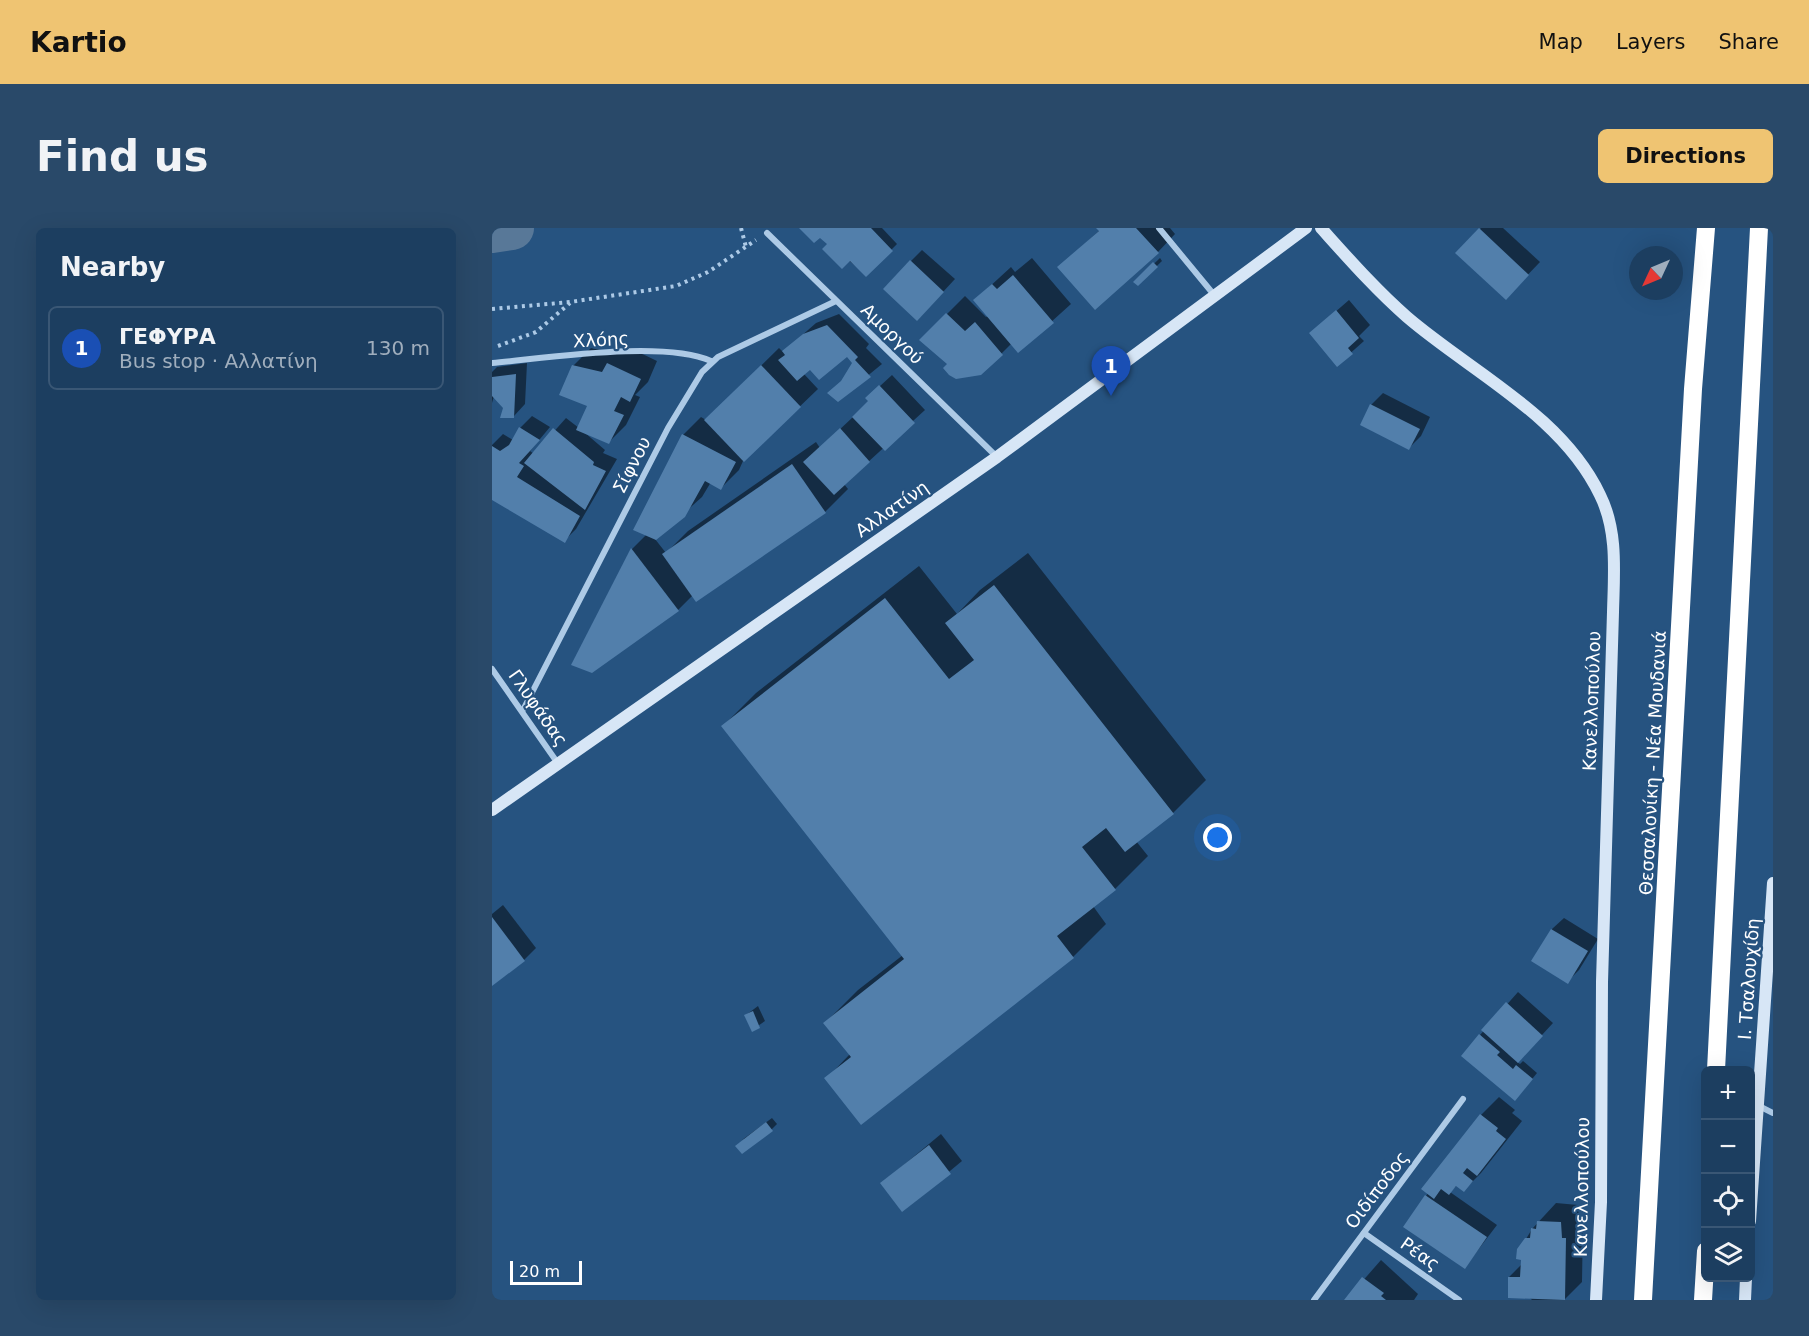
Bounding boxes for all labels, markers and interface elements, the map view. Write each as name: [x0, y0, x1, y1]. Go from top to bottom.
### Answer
text: Kartio: [30, 26, 127, 59]
text: Map: [1539, 30, 1583, 54]
text: Layers: [1616, 30, 1685, 54]
text: Share: [1718, 30, 1779, 54]
button: Directions: [1598, 129, 1773, 183]
text: Find us: [36, 132, 209, 181]
north arrow: [1629, 246, 1683, 300]
text: Nearby: [60, 252, 165, 282]
street label: Αμοργού: [857, 299, 928, 368]
text: ΓΕΦΥΡΑ: [119, 324, 216, 349]
street label: Χλόης: [572, 328, 629, 351]
text: 1: [75, 336, 88, 360]
text: 130 m: [366, 336, 430, 360]
pin: 1: [1092, 346, 1130, 396]
text: Bus stop · Αλλατίνη: [119, 349, 318, 373]
street label: Σίφνου: [608, 433, 655, 497]
street label: Αλλατίνη: [851, 476, 932, 541]
street label: Θεσσαλονίκη - Νέα Μουδανιά: [1635, 630, 1670, 896]
street label: Κανελλοπούλου: [1579, 631, 1604, 771]
street label: Γλυφάδας: [504, 666, 572, 750]
your location: [1203, 823, 1232, 852]
street label: Ι. Τσαλουχίδη: [1734, 917, 1763, 1041]
map controls: [1701, 1066, 1755, 1282]
button: +: [1701, 1066, 1755, 1120]
street label: Κανελλοπούλου: [1570, 1117, 1593, 1257]
button: −: [1701, 1120, 1755, 1174]
street label: Οιδίποδος: [1341, 1147, 1413, 1233]
button: locate: [1701, 1174, 1755, 1228]
button: layers: [1701, 1228, 1755, 1282]
street label: Ρέας: [1397, 1233, 1444, 1275]
scale bar: [510, 1258, 582, 1286]
text: 20 m: [519, 1262, 560, 1281]

